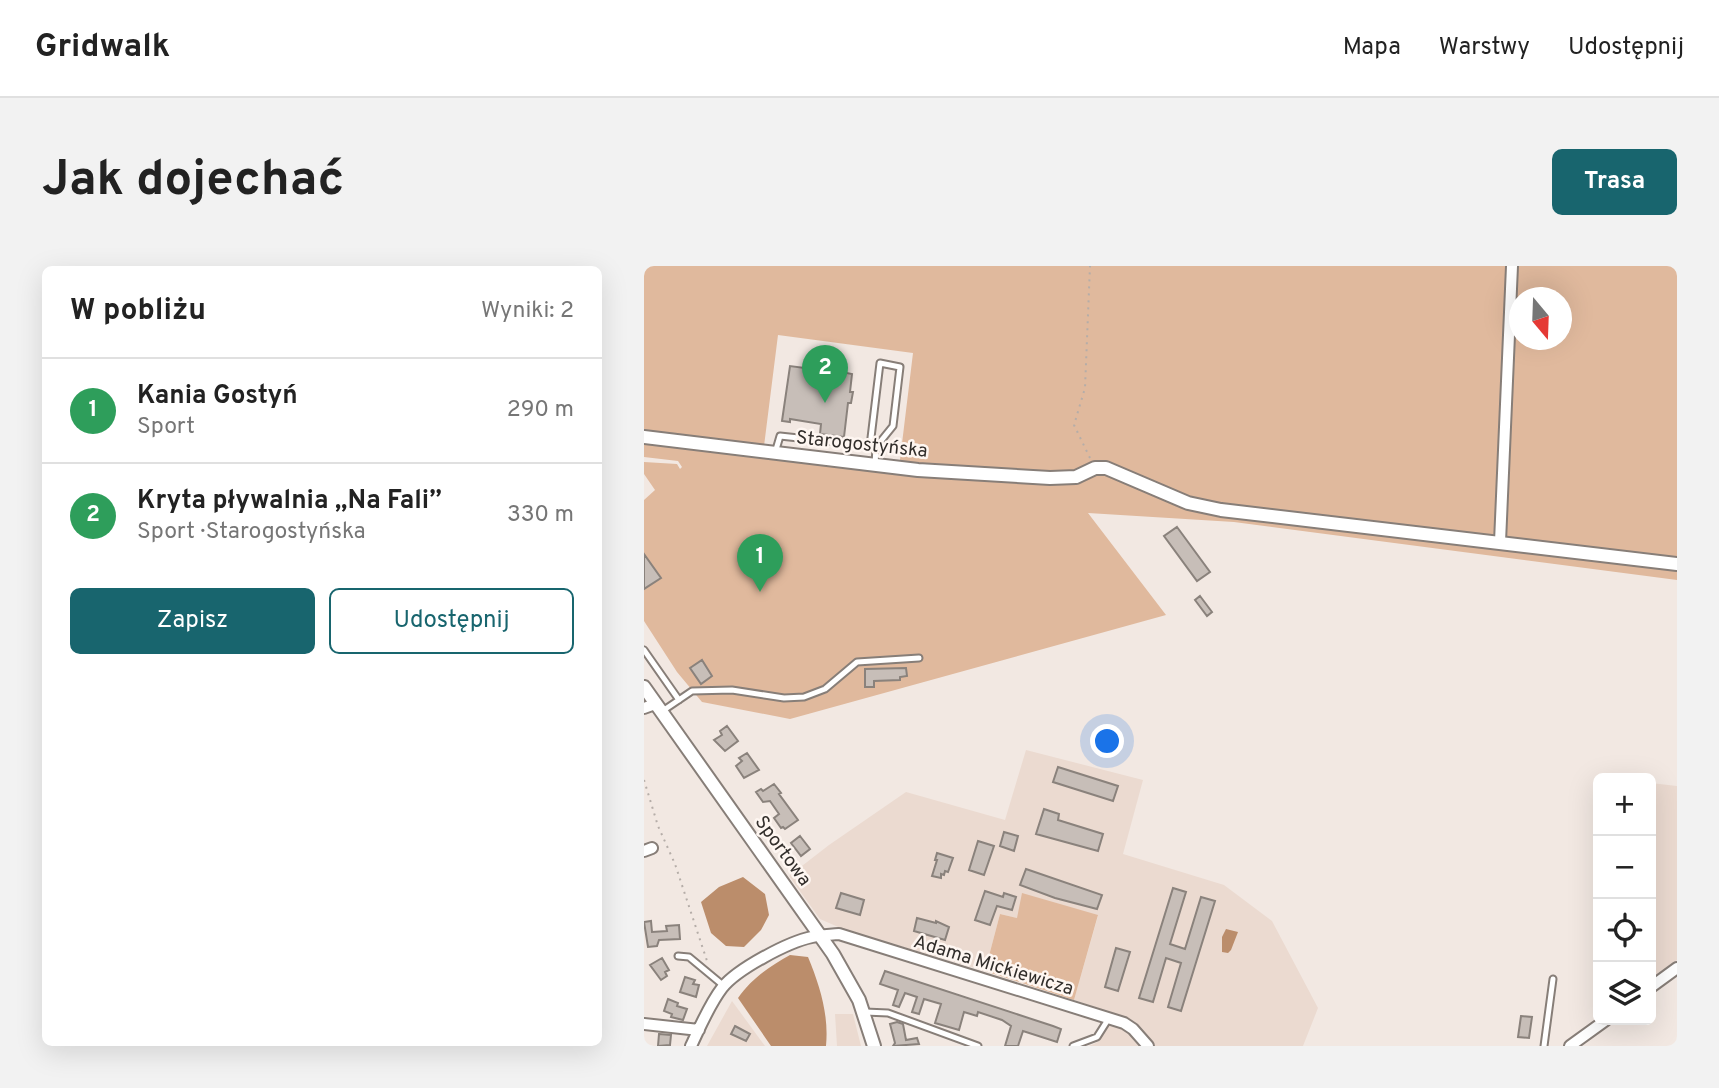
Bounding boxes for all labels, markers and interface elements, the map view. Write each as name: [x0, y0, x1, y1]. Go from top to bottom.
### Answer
text: Gridwalk: [35, 27, 170, 69]
text: Mapa: [1343, 33, 1401, 63]
text: Warstwy: [1439, 33, 1530, 63]
text: Udostępnij: [1568, 33, 1684, 63]
button: Trasa: [1552, 149, 1677, 215]
text: Jak dojechać: [42, 151, 344, 213]
north arrow: [1509, 287, 1572, 350]
text: W pobliżu: [70, 293, 206, 330]
text: Wyniki: 2: [481, 297, 574, 326]
pin: 2: [802, 345, 848, 403]
text: Kania Gostyń: [137, 380, 298, 413]
text: 1: [88, 396, 98, 425]
text: 290 m: [507, 396, 574, 425]
text: Sport: [137, 413, 195, 442]
street label: Starogostyńska: [795, 426, 929, 464]
text: Kryta pływalnia „Na Fali”: [137, 485, 442, 518]
text: 2: [86, 501, 100, 530]
text: 330 m: [507, 501, 574, 530]
text: Sport · Starogostyńska: [137, 518, 366, 547]
pin: 1: [737, 534, 783, 592]
button: Zapisz: [70, 588, 315, 654]
button: Udostępnij: [329, 588, 574, 654]
your location: [1090, 724, 1124, 758]
map controls: [1593, 773, 1656, 1025]
button: +: [1593, 773, 1656, 836]
street label: Sportowa: [749, 811, 816, 891]
button: −: [1593, 836, 1656, 899]
button: locate: [1593, 899, 1656, 962]
street label: Adama Mickiewicza: [910, 930, 1076, 1002]
button: layers: [1593, 962, 1656, 1025]

